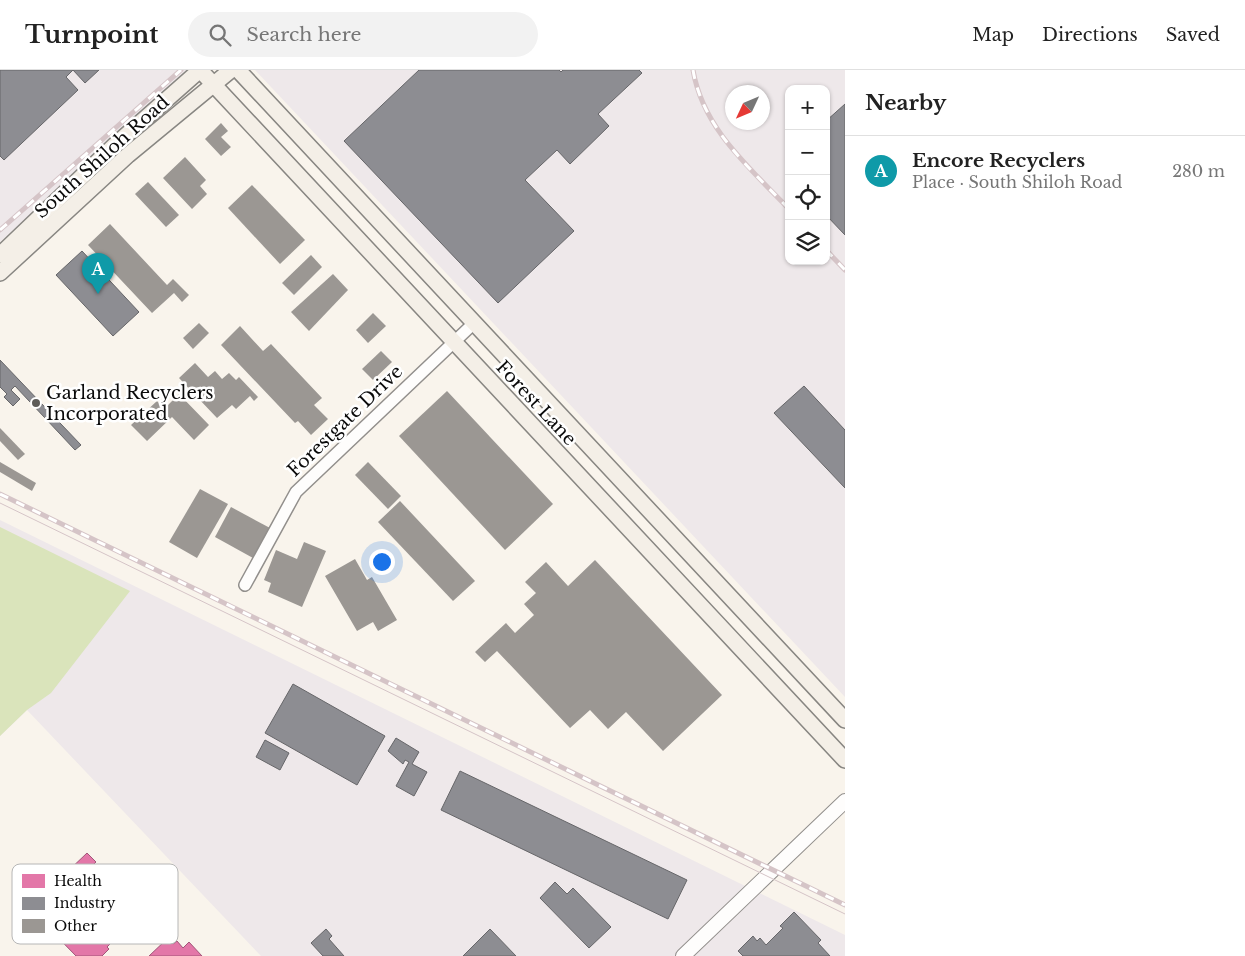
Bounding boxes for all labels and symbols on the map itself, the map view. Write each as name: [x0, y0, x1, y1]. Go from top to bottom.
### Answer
north arrow: [725, 85, 770, 130]
street label: South Shiloh Road: [30, 91, 174, 223]
pin: A: [82, 253, 114, 294]
street label: Forest Lane: [491, 356, 581, 450]
street label: Forestgate Drive: [283, 361, 407, 481]
place label: Garland Recyclers Incorporated: [46, 382, 213, 425]
marker: Garland Recyclers Incorporated: [30, 397, 42, 409]
your location: [369, 549, 395, 575]
legend: [12, 864, 178, 944]
text: Health: [54, 872, 102, 890]
text: Industry: [54, 894, 116, 912]
text: Other: [54, 917, 97, 935]

